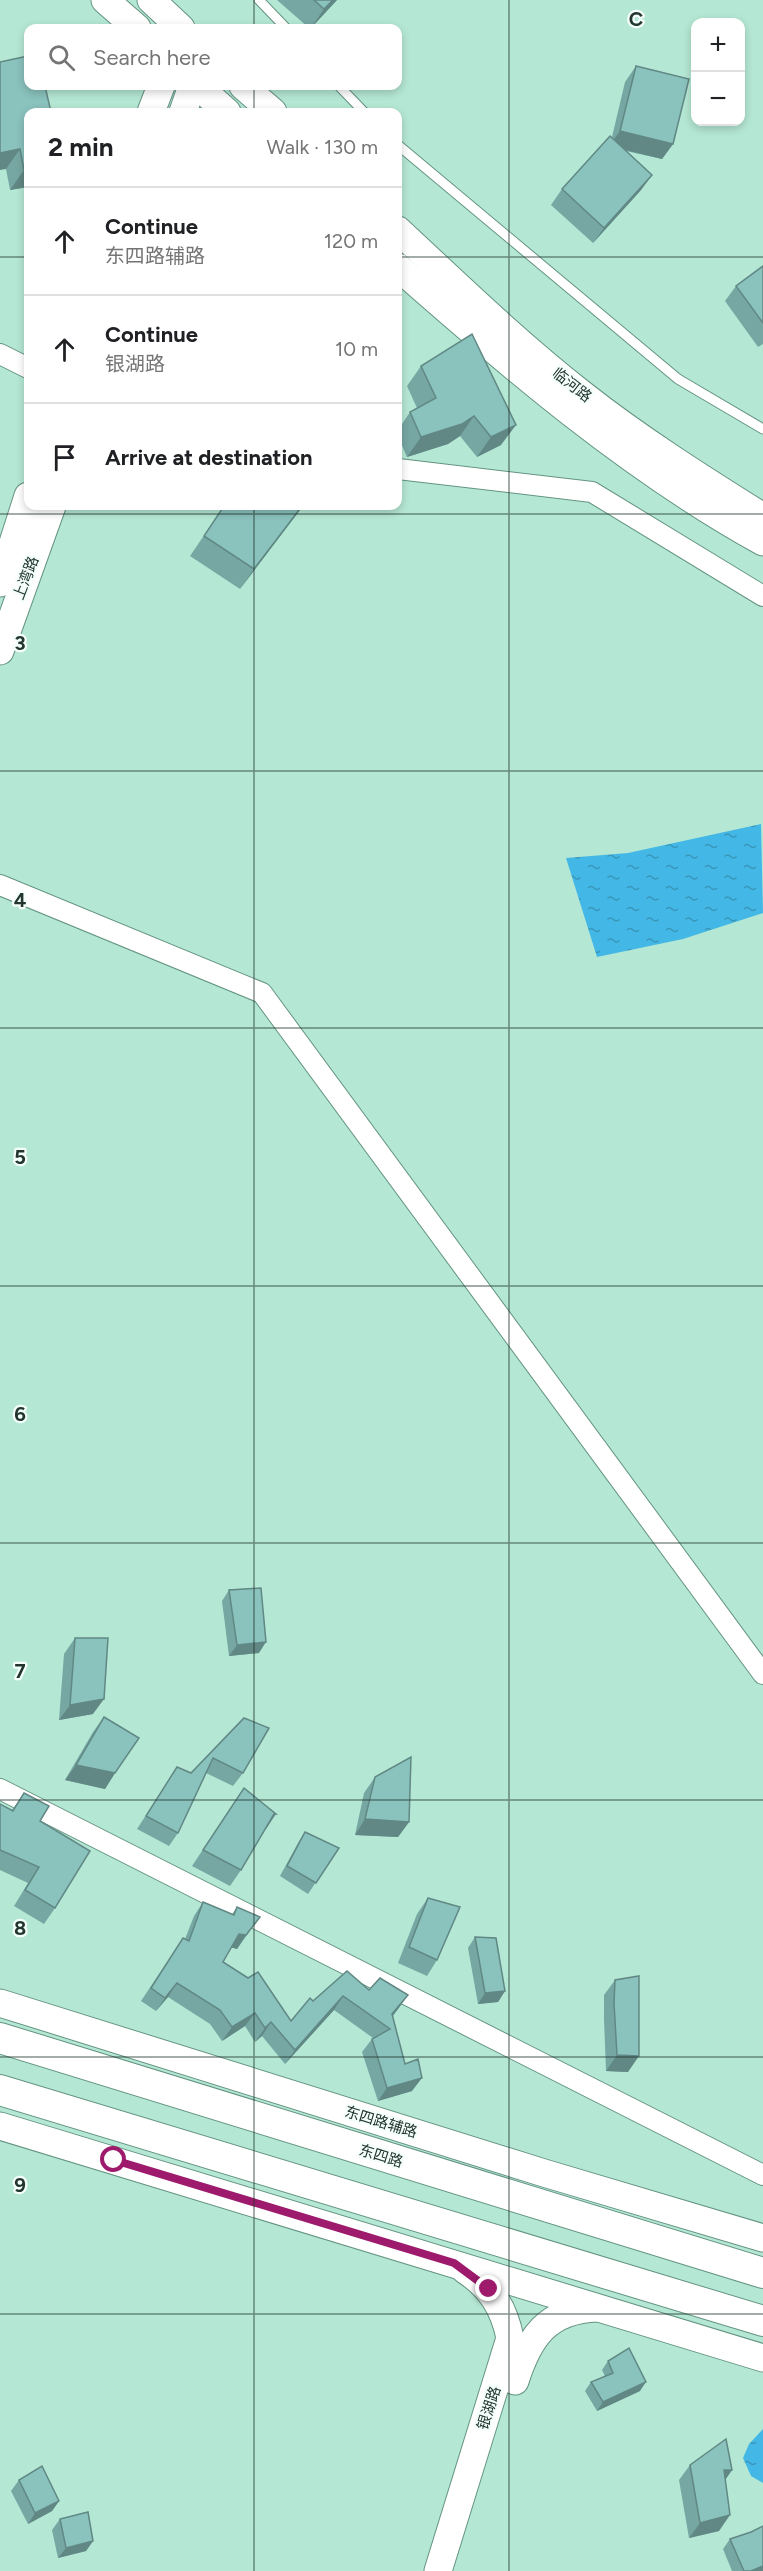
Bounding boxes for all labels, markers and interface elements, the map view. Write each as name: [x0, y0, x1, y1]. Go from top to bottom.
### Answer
text: C: [629, 7, 643, 31]
map controls: [691, 18, 745, 126]
button: +: [691, 18, 745, 72]
search box: [24, 24, 402, 90]
icon: search: [45, 41, 78, 74]
text: Search here: [93, 44, 211, 71]
button: −: [691, 72, 745, 126]
text: 2 min: [48, 131, 114, 163]
text: Walk · 130 m: [266, 135, 378, 159]
text: Continue: [105, 213, 198, 240]
icon: ahead: [48, 225, 81, 258]
text: 120 m: [324, 229, 378, 253]
text: 东四路辅路: [105, 244, 205, 268]
text: Continue: [105, 321, 198, 348]
icon: ahead: [48, 333, 81, 366]
text: 10 m: [335, 337, 378, 361]
text: 银湖路: [105, 352, 165, 376]
street label: 临河路: [549, 364, 595, 406]
icon: arrive: [48, 441, 81, 474]
text: Arrive at destination: [105, 444, 313, 471]
street label: 上湾路: [10, 554, 42, 602]
text: 3: [14, 631, 26, 655]
text: 4: [14, 888, 27, 912]
text: 5: [14, 1145, 26, 1169]
text: 6: [14, 1402, 26, 1426]
text: 7: [14, 1659, 26, 1683]
text: 8: [14, 1916, 26, 1940]
street label: 东四路辅路: [342, 2102, 420, 2142]
street label: 东四路: [357, 2141, 405, 2171]
route start: [100, 2146, 126, 2172]
text: 9: [14, 2173, 26, 2197]
route end: [475, 2275, 501, 2301]
street label: 银湖路: [473, 2384, 505, 2432]

